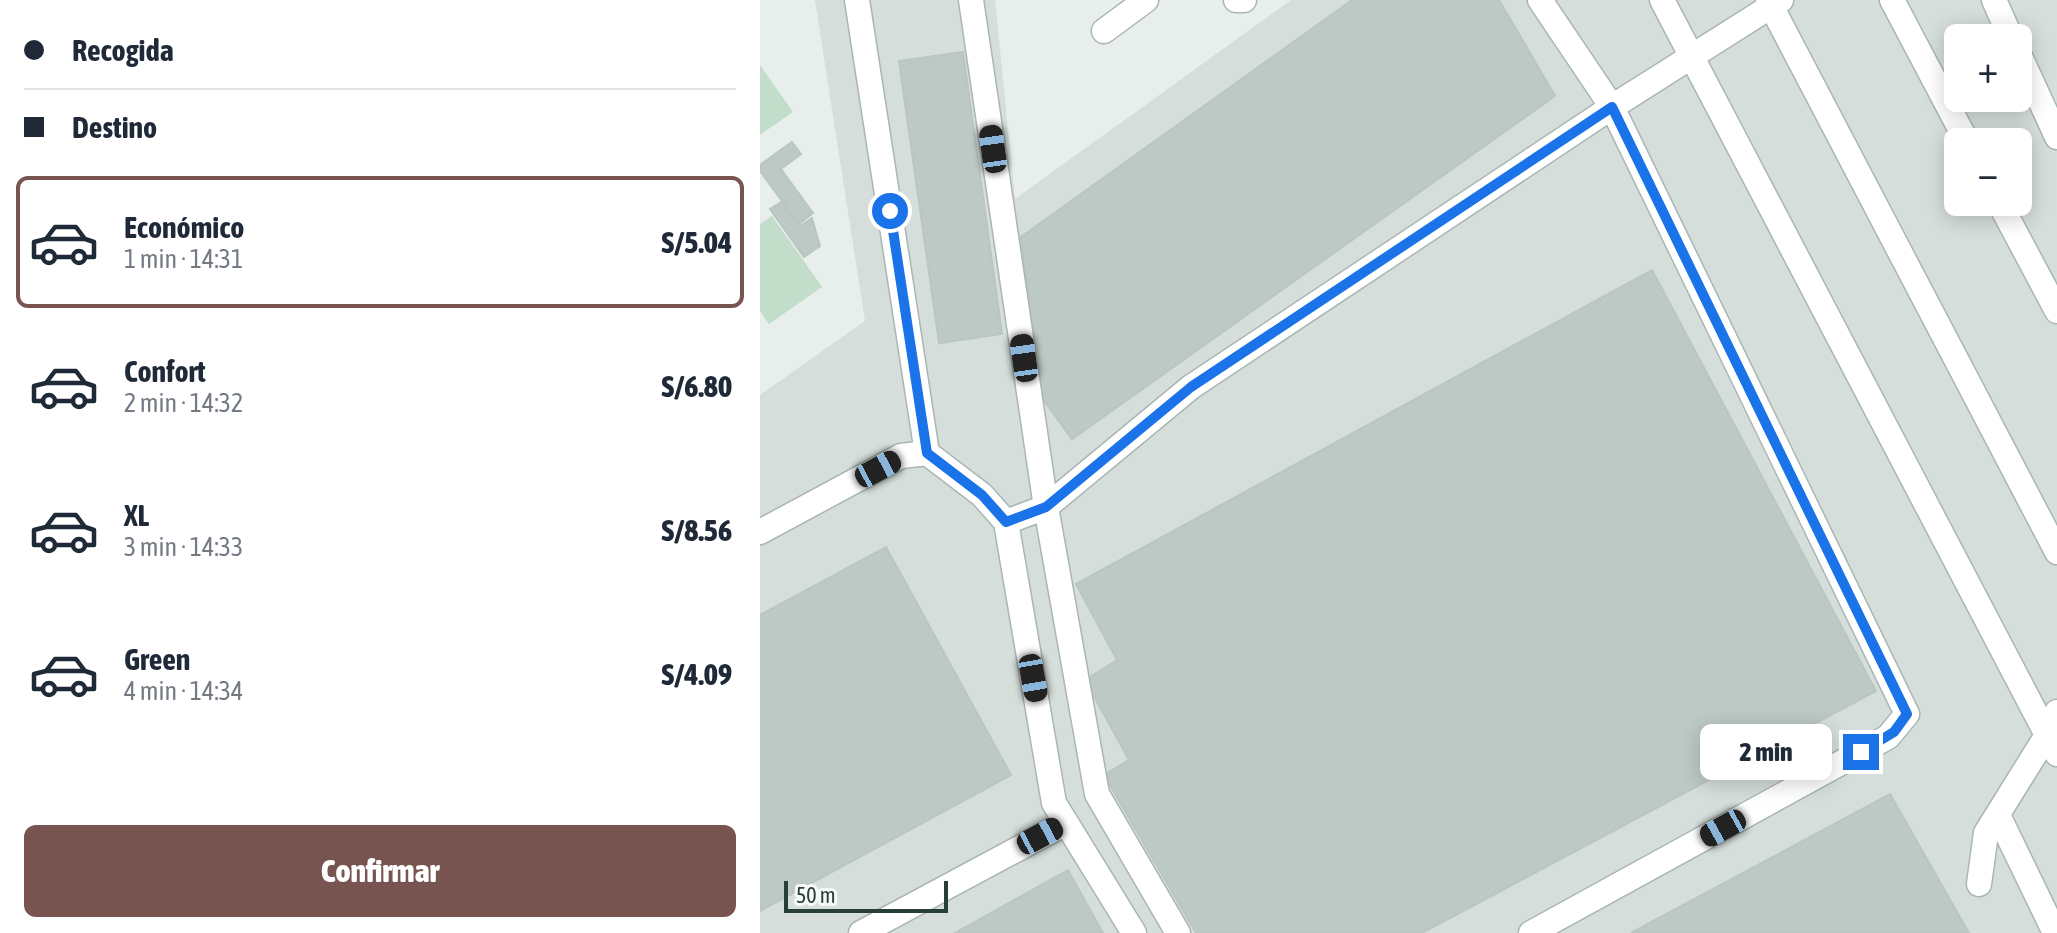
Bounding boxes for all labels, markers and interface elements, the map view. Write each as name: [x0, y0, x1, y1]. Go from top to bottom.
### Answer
map controls: [1944, 24, 2032, 216]
button: +: [1944, 24, 2032, 112]
text: Recogida: [72, 33, 174, 67]
text: Destino: [72, 110, 157, 144]
car: [978, 124, 1008, 174]
button: −: [1944, 128, 2032, 216]
route start: [872, 193, 908, 229]
icon: car: [28, 206, 100, 278]
text: Económico: [124, 210, 244, 244]
text: S/5.04: [662, 225, 732, 259]
text: 1 min · 14:31: [124, 244, 243, 274]
car: [1009, 333, 1039, 383]
icon: car: [28, 350, 100, 422]
text: Confort: [124, 354, 206, 388]
text: S/6.80: [662, 369, 732, 403]
text: 2 min · 14:32: [124, 388, 243, 418]
car: [851, 447, 905, 491]
icon: car: [28, 494, 100, 566]
text: XL: [124, 498, 149, 532]
text: S/8.56: [662, 513, 732, 547]
text: 3 min · 14:33: [124, 532, 243, 562]
icon: car: [28, 638, 100, 710]
text: Green: [124, 642, 190, 676]
car: [1017, 652, 1049, 704]
text: S/4.09: [662, 657, 732, 691]
text: 4 min · 14:34: [124, 676, 243, 706]
callout: 2 min: [1701, 724, 1833, 780]
route end: [1843, 734, 1879, 770]
text: 2 min: [1739, 737, 1793, 767]
car: [1696, 806, 1750, 850]
car: [1013, 814, 1067, 858]
button: Confirmar: [24, 825, 736, 917]
scale bar: [784, 877, 948, 913]
text: 50 m: [796, 882, 836, 908]

